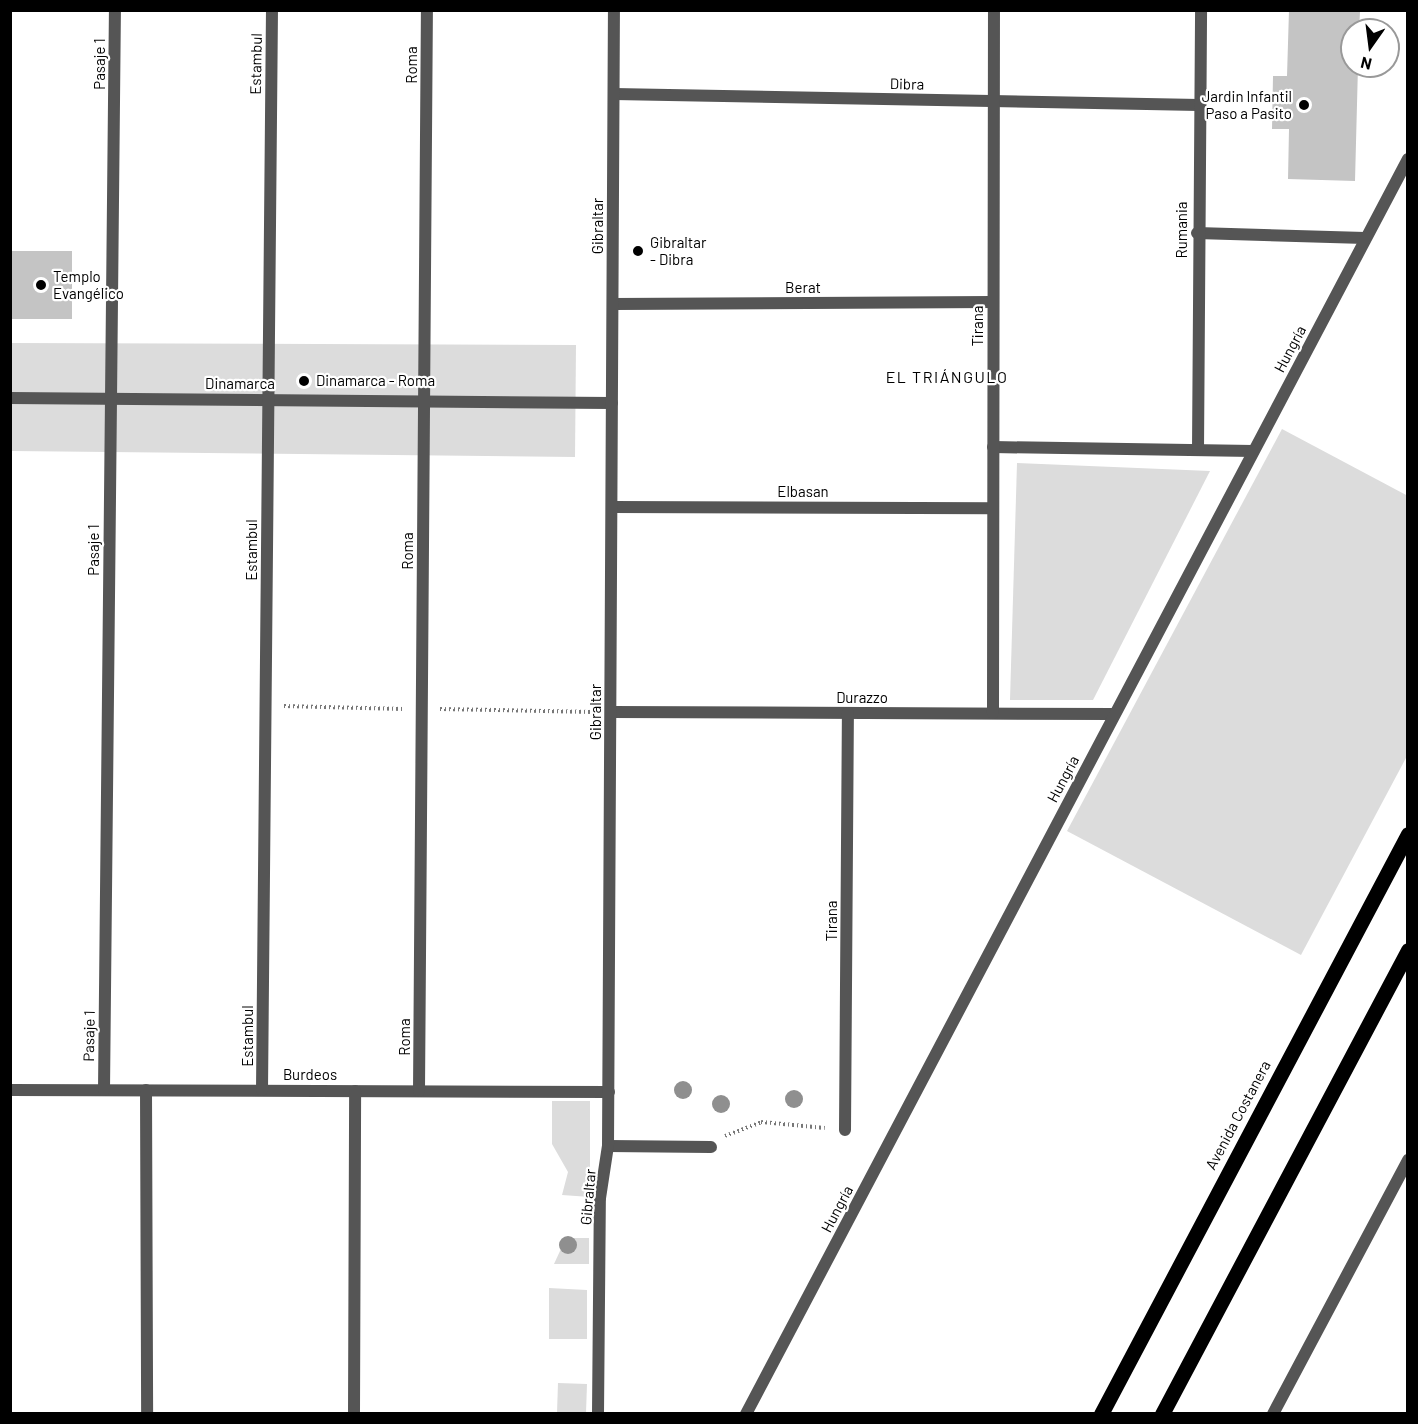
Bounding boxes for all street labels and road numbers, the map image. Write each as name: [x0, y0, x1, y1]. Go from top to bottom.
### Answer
street label: Estambul: [246, 33, 266, 95]
street label: Pasaje 1: [91, 38, 109, 90]
street label: Roma: [403, 46, 421, 84]
street label: Dibra: [890, 75, 924, 93]
street label: Gibraltar: [589, 198, 607, 254]
street label: Rumania: [1173, 202, 1191, 258]
street label: Berat: [785, 279, 821, 297]
street label: Tirana: [969, 306, 987, 346]
street label: Hungría: [1270, 323, 1310, 375]
street label: Dinamarca: [205, 375, 275, 393]
street label: Elbasan: [777, 483, 829, 501]
street label: Estambul: [243, 519, 261, 581]
street label: Pasaje 1: [85, 524, 103, 576]
street label: Roma: [399, 532, 417, 570]
street label: Gibraltar: [587, 684, 605, 740]
street label: Durazzo: [836, 689, 888, 707]
street label: Hungría: [1043, 753, 1083, 805]
street label: Tirana: [823, 901, 841, 941]
street label: Estambul: [239, 1005, 257, 1067]
street label: Pasaje 1: [80, 1010, 98, 1062]
street label: Roma: [396, 1018, 414, 1056]
street label: Avenida Costanera: [1202, 1057, 1274, 1173]
street label: Burdeos: [283, 1066, 337, 1084]
street label: Gibraltar: [577, 1168, 599, 1226]
street label: Hungría: [817, 1183, 857, 1235]

